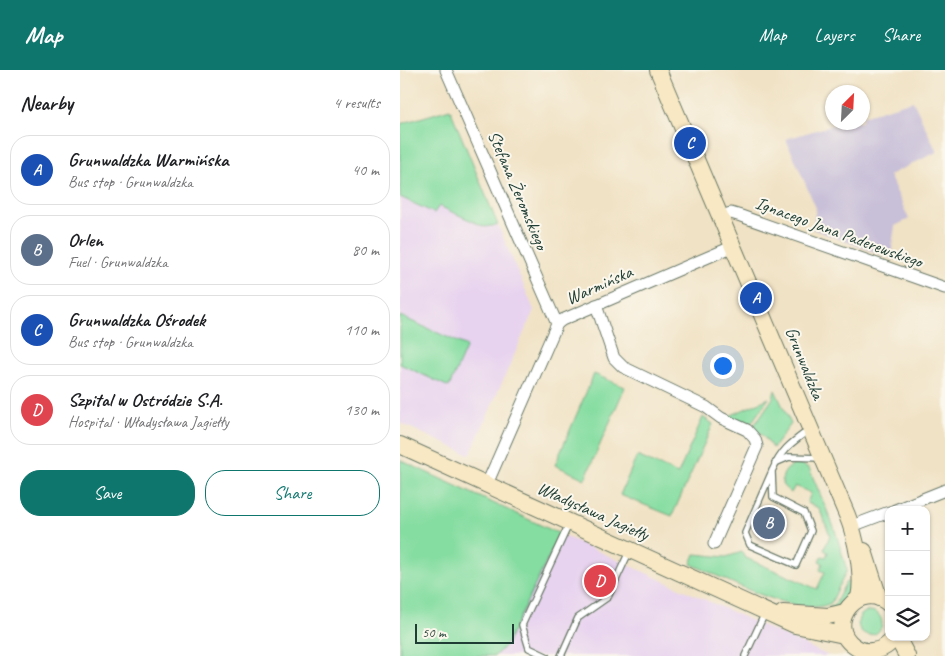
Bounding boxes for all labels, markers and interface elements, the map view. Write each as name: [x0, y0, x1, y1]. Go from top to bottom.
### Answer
text: Map: [25, 20, 62, 50]
text: Map: [759, 24, 787, 46]
text: Layers: [815, 24, 854, 46]
text: Share: [882, 24, 920, 46]
north arrow: [825, 85, 870, 130]
text: Nearby: [20, 90, 73, 116]
text: 4 results: [333, 93, 380, 113]
pin: C: [674, 124, 706, 162]
street label: Stefana Żeromskiego: [483, 127, 554, 254]
text: Grunwaldzka Warmińska: [68, 148, 229, 172]
text: A: [33, 160, 41, 180]
text: 40 m: [352, 160, 379, 180]
text: Bus stop · Grunwaldzka: [68, 172, 193, 192]
street label: Ignacego Jana Paderewskiego: [752, 192, 927, 273]
text: Orlen: [68, 228, 103, 252]
text: B: [33, 240, 41, 260]
text: 80 m: [352, 240, 379, 260]
text: Fuel · Grunwaldzka: [68, 252, 167, 272]
street label: Warmińska: [562, 260, 637, 309]
pin: A: [740, 279, 772, 317]
text: Grunwaldzka Ośrodek: [68, 308, 205, 332]
text: C: [33, 320, 41, 340]
text: 110 m: [345, 320, 379, 340]
street label: Grunwaldzka: [781, 324, 830, 404]
text: Bus stop · Grunwaldzka: [68, 332, 193, 352]
your location: [710, 353, 736, 379]
text: Szpital w Ostródzie S.A.: [68, 388, 222, 412]
text: D: [32, 400, 42, 420]
text: 130 m: [345, 400, 379, 420]
text: Hospital · Władysława Jagiełły: [68, 412, 229, 432]
button: Save: [20, 470, 195, 516]
button: Share: [205, 470, 380, 516]
street label: Władysława Jagiełły: [534, 477, 654, 546]
pin: B: [753, 504, 785, 542]
map controls: [885, 506, 930, 641]
button: +: [885, 506, 930, 551]
button: −: [885, 551, 930, 596]
pin: D: [584, 562, 616, 600]
button: layers: [885, 596, 930, 641]
scale bar: [415, 621, 514, 644]
text: 50 m: [422, 624, 446, 641]

